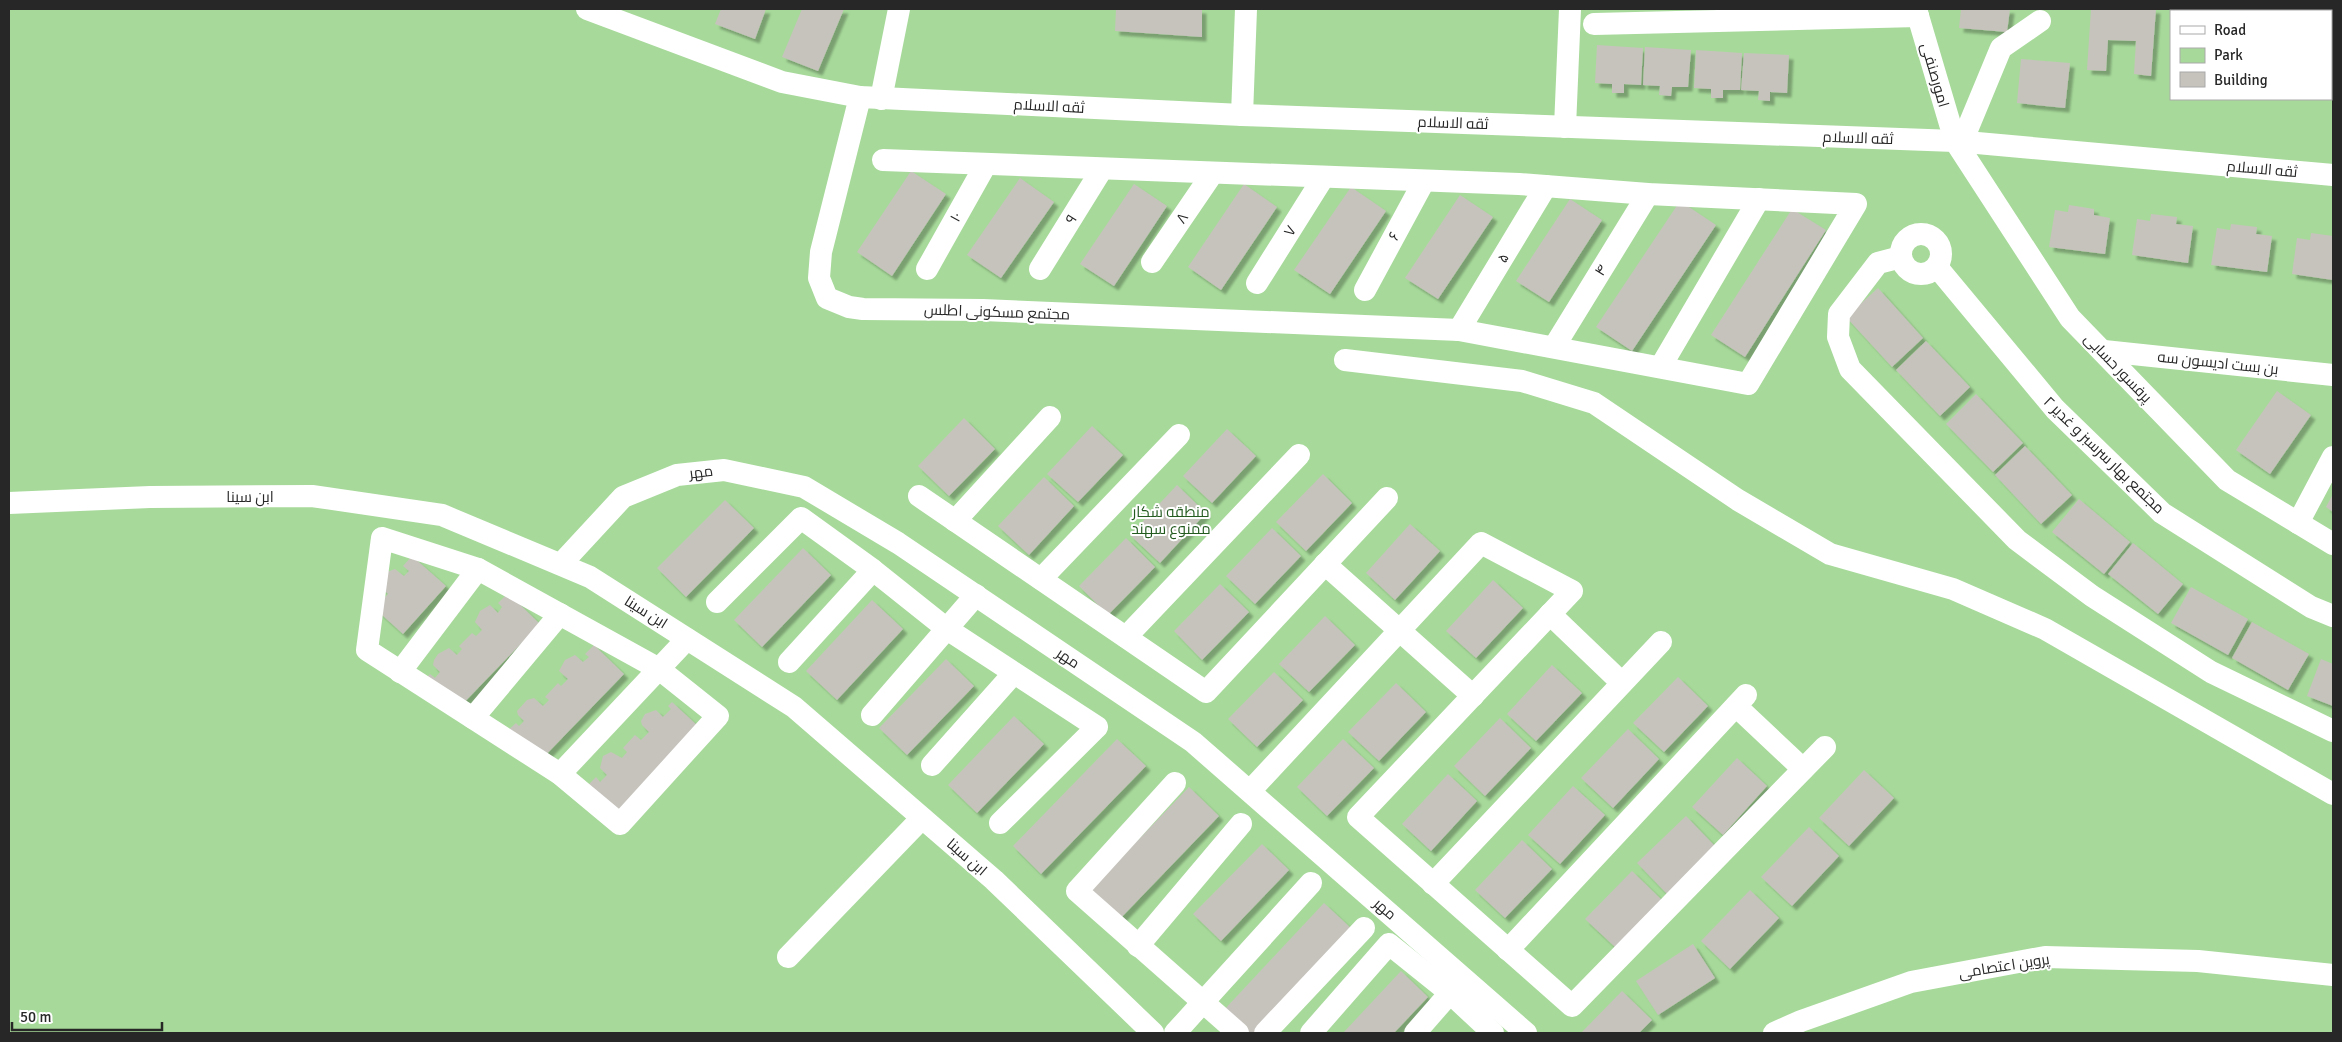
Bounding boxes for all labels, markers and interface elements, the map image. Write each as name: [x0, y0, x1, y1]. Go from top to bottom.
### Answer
legend: [2170, 10, 2332, 100]
text: Road: [2214, 21, 2246, 39]
street label: امورصنفی: [1916, 41, 1953, 109]
text: Park: [2214, 46, 2243, 64]
text: Building: [2214, 71, 2268, 89]
street label: ثقه الاسلام: [1013, 95, 1085, 118]
street label: ثقه الاسلام: [1417, 113, 1489, 134]
street label: ثقه الاسلام: [1822, 128, 1894, 149]
street label: ثقه الاسلام: [2226, 157, 2298, 182]
street label: ۱۰: [946, 209, 966, 225]
street label: ۸: [1172, 209, 1192, 227]
street label: ۹: [1061, 211, 1081, 227]
street label: ۷: [1280, 222, 1300, 240]
street label: ۶: [1384, 229, 1404, 243]
street label: ۵: [1493, 250, 1513, 266]
street label: ۴: [1591, 261, 1611, 279]
street label: مجتمع مسکونی اطلس: [924, 300, 1070, 326]
street label: پرفسور حسابی: [2080, 330, 2156, 407]
street label: بن بست ادیسون سه: [2157, 348, 2279, 379]
street label: مجتمع بهار سرسبز و غدیر ۲: [2038, 393, 2168, 519]
street label: مهر: [687, 462, 714, 484]
street label: ابن سینا: [226, 488, 274, 507]
park label: منطقه شکار ممنوع سهند: [1131, 503, 1211, 540]
street label: ابن سینا: [621, 592, 671, 633]
street label: مهر: [1052, 643, 1083, 673]
street label: ابن سینا: [943, 835, 991, 880]
street label: مهر: [1369, 894, 1400, 924]
street label: پروین اعتصامی: [1957, 950, 2051, 983]
scale bar: [12, 1000, 162, 1032]
text: 50 m: [20, 1008, 51, 1026]

